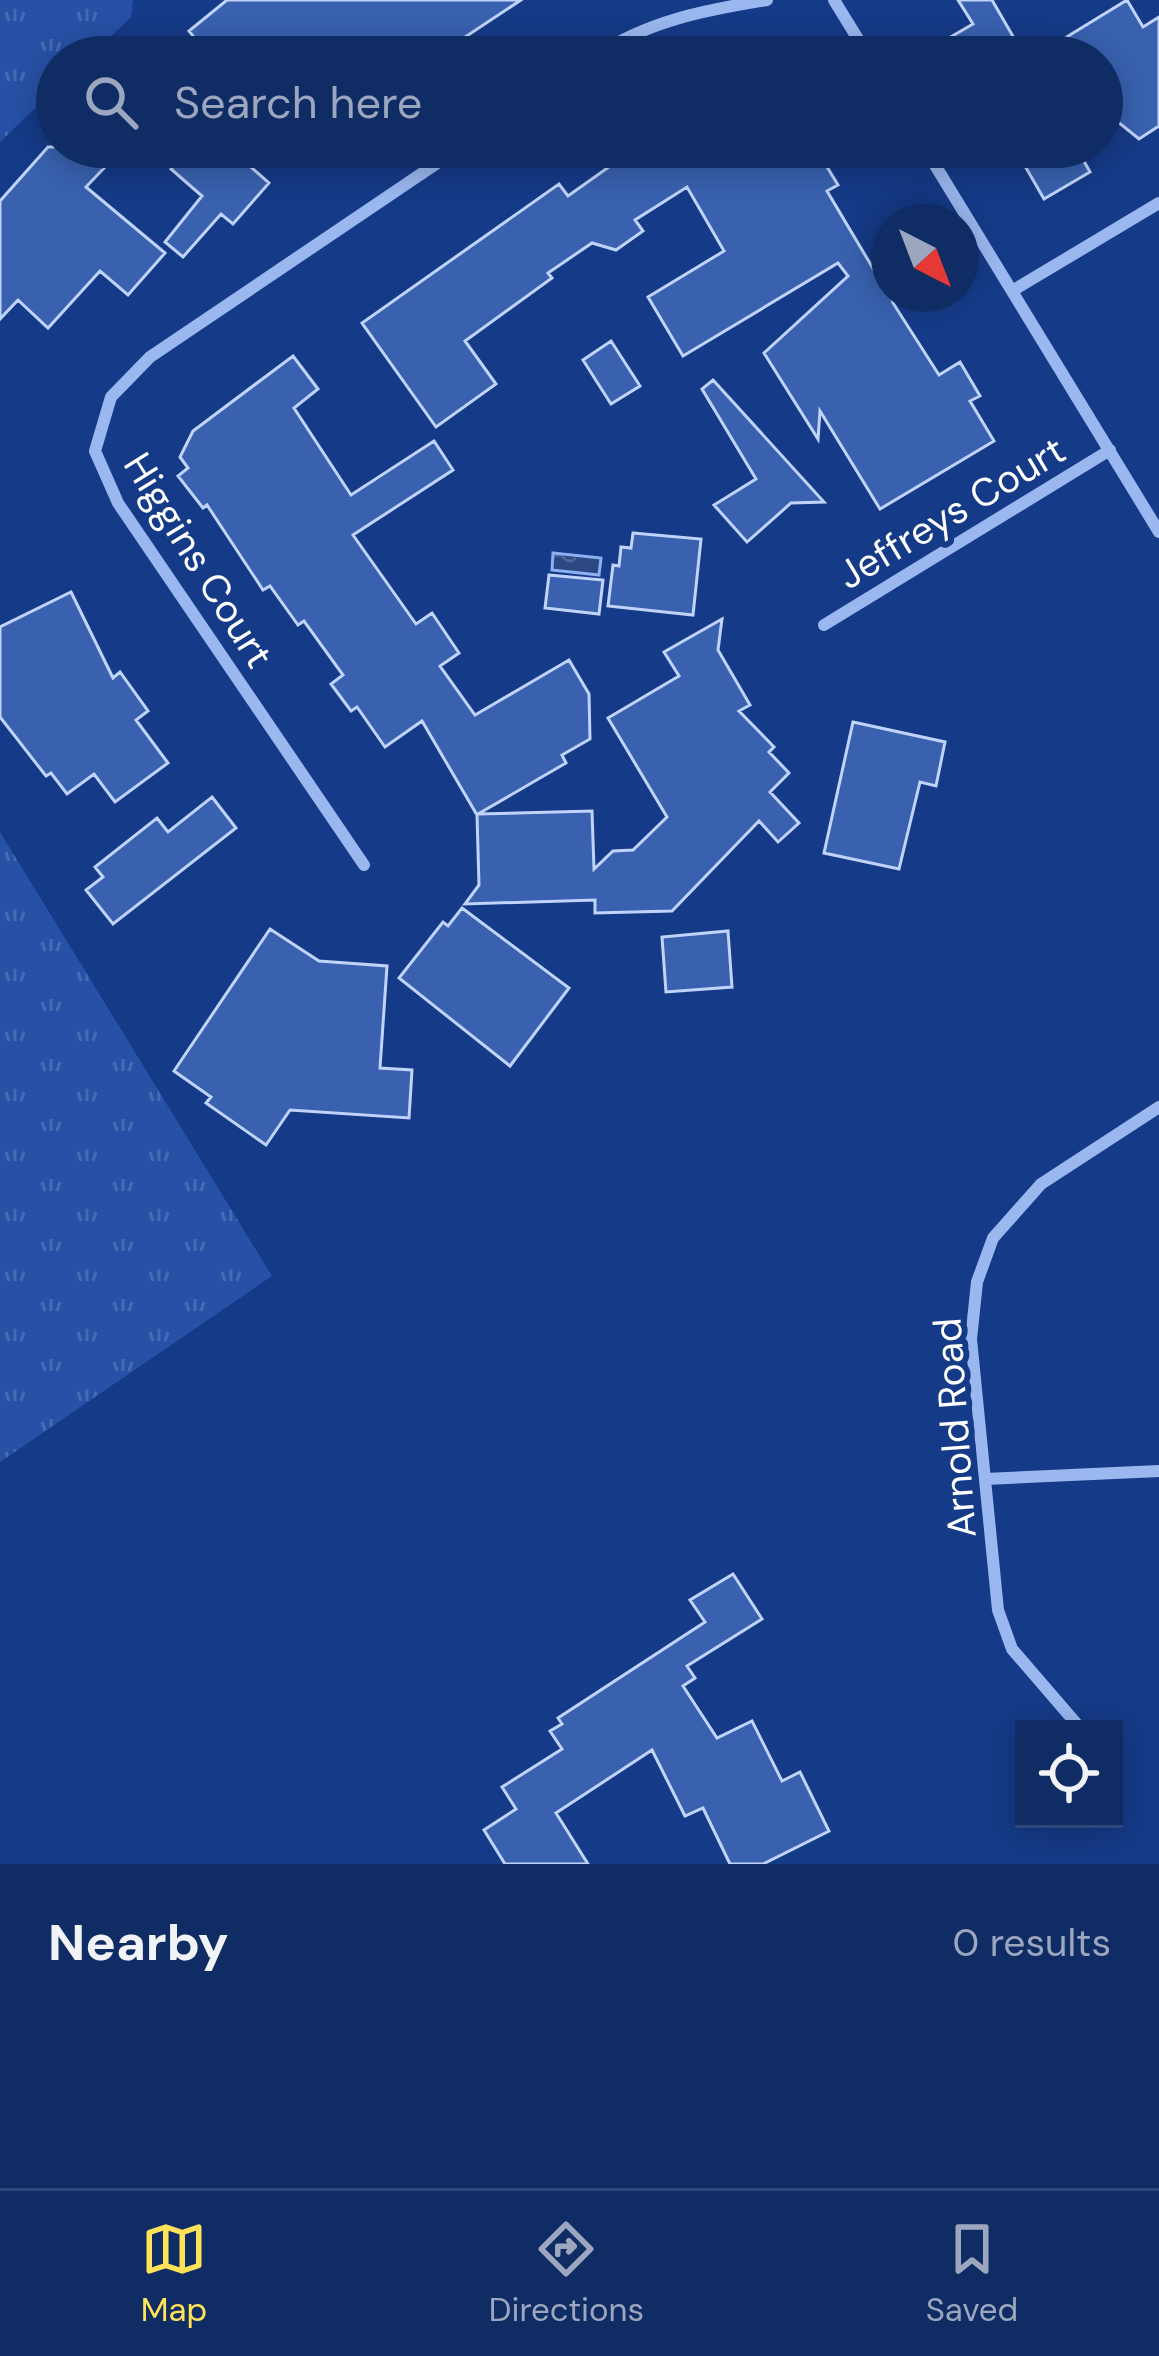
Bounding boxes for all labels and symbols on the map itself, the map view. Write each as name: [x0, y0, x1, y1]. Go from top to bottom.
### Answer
north arrow: [871, 204, 979, 312]
street label: Jeffreys Court: [828, 424, 1075, 600]
street label: Higgins Court: [112, 443, 285, 677]
street label: Arnold Road: [921, 1316, 988, 1540]

